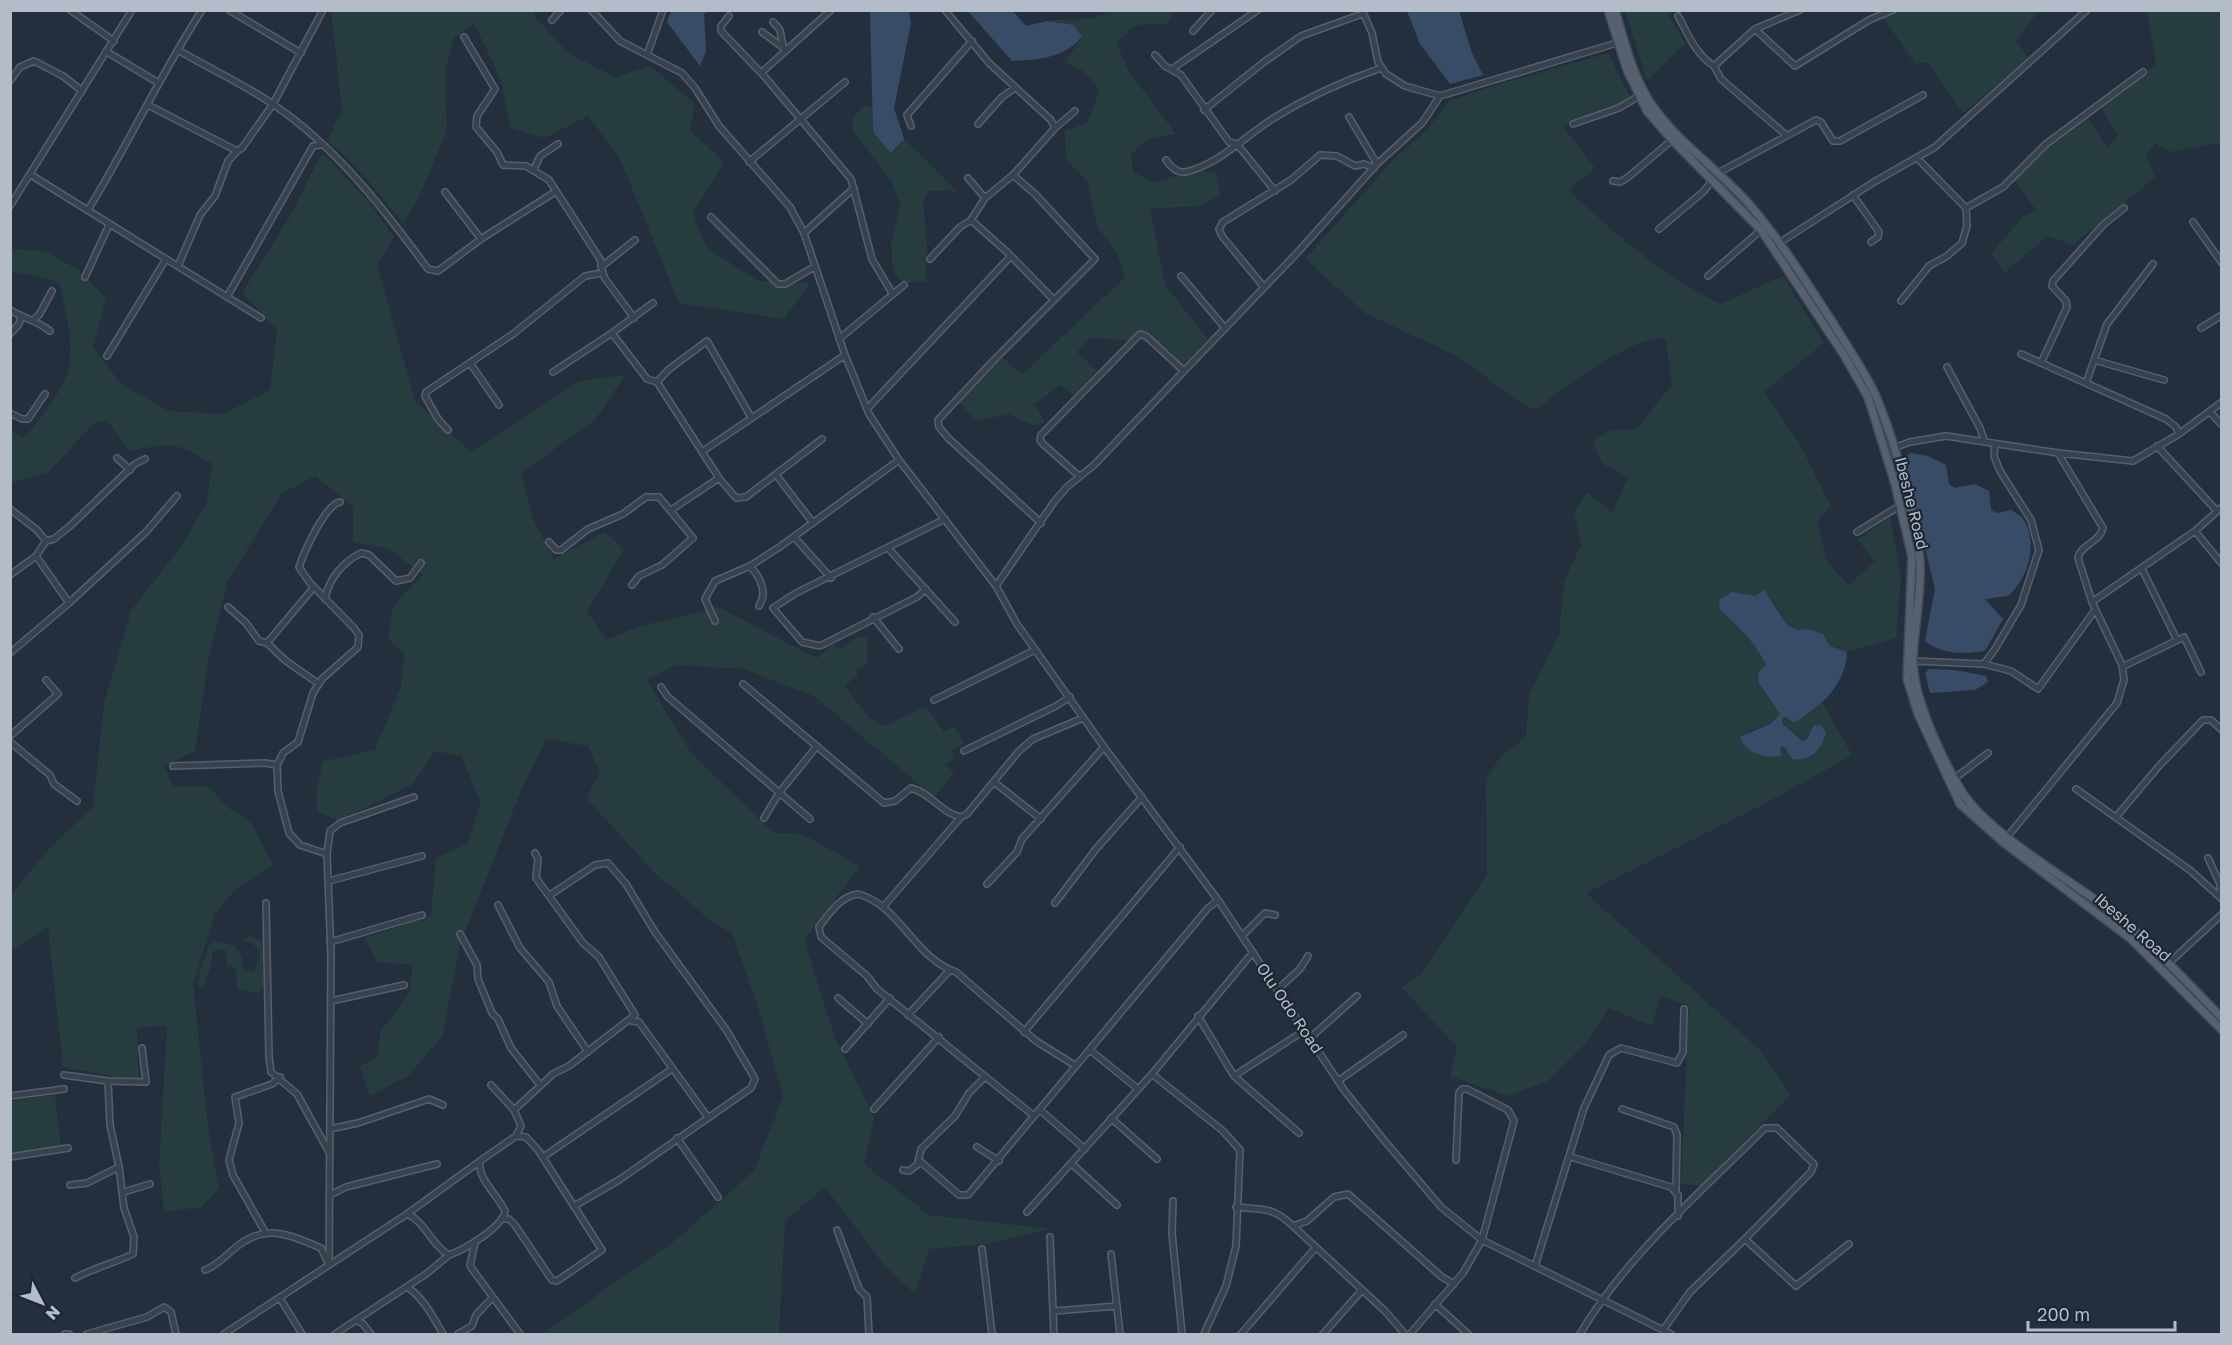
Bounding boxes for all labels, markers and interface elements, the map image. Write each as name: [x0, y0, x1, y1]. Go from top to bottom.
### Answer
street label: Ibeshe Road: [1891, 455, 1933, 551]
street label: Ibeshe Road: [2091, 888, 2175, 966]
street label: Olu Odo Road: [1252, 959, 1328, 1057]
north arrow: [12, 1273, 72, 1333]
scale bar: [2028, 1294, 2175, 1332]
text: N: [42, 1302, 65, 1324]
text: 200 m: [2037, 1303, 2090, 1325]

